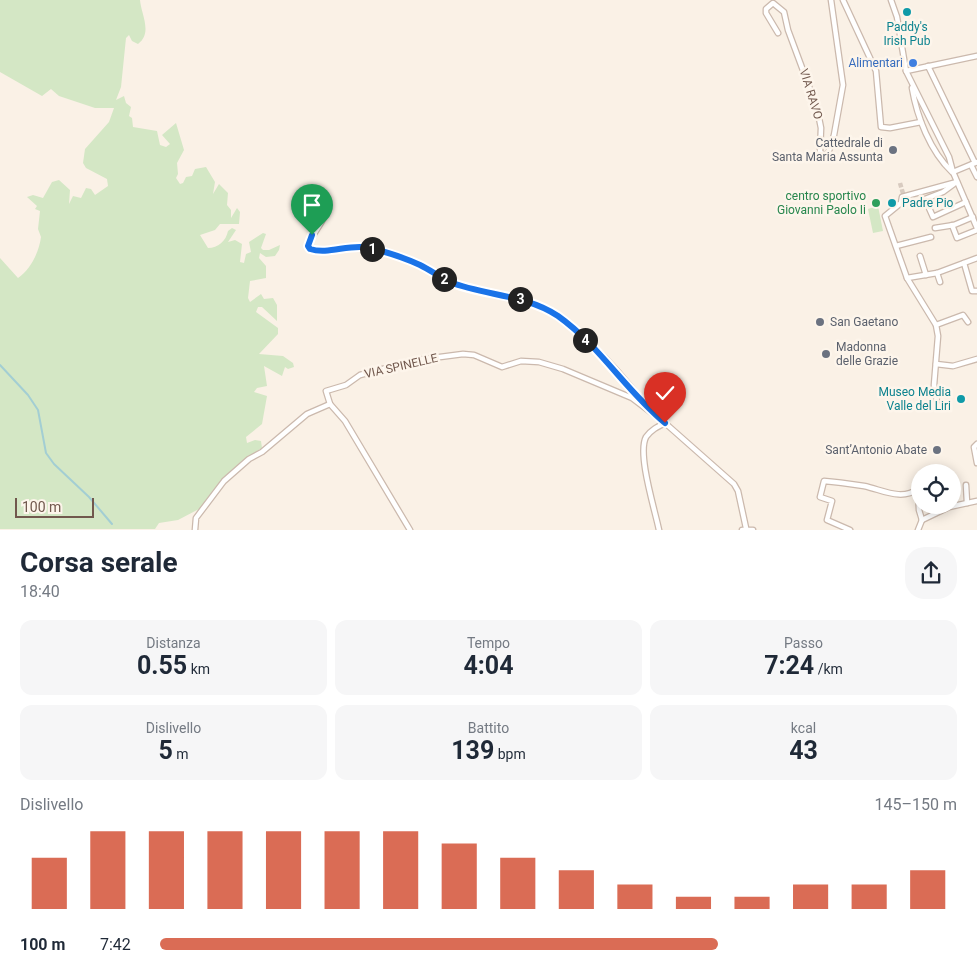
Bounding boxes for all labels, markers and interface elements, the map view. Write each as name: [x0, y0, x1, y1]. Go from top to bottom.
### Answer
marker: Paddy's Irish Pub: [901, 6, 913, 18]
place label: Paddy's Irish Pub: [884, 20, 931, 48]
place label: Alimentari: [848, 56, 903, 70]
marker: Alimentari: [907, 57, 919, 69]
street label: VIA RAVO: [797, 67, 825, 121]
place label: Cattedrale di Santa Maria Assunta: [772, 136, 883, 164]
marker: Cattedrale di Santa Maria Assunta: [887, 144, 899, 156]
pin: [291, 184, 333, 235]
place label: centro sportivo Giovanni Paolo Ii: [777, 189, 866, 217]
icon: arrive: [298, 191, 326, 219]
place label: Padre Pio: [902, 196, 954, 210]
marker: centro sportivo Giovanni Paolo Ii: [870, 197, 882, 209]
marker: Padre Pio: [886, 197, 898, 209]
pin: 1: [360, 236, 384, 262]
text: 1: [368, 241, 377, 257]
pin: 2: [432, 266, 456, 292]
text: 2: [440, 271, 449, 287]
pin: 3: [508, 286, 532, 312]
text: 3: [516, 291, 525, 307]
place label: San Gaetano: [830, 315, 898, 329]
marker: San Gaetano: [814, 316, 826, 328]
pin: 4: [572, 328, 598, 352]
text: 4: [581, 332, 590, 348]
place label: Madonna delle Grazie: [836, 340, 898, 368]
marker: Madonna delle Grazie: [820, 348, 832, 360]
street label: VIA SPINELLE: [363, 351, 439, 381]
pin: [644, 372, 686, 423]
icon: check: [651, 379, 679, 407]
place label: Museo Media Valle del Liri: [878, 385, 951, 413]
marker: Museo Media Valle del Liri: [955, 393, 967, 405]
place label: Sant’Antonio Abate: [825, 443, 927, 457]
marker: Sant’Antonio Abate: [931, 444, 943, 456]
map controls: [911, 464, 961, 514]
button: locate: [911, 464, 961, 514]
scale bar: [15, 494, 94, 518]
text: 100 m: [22, 499, 61, 515]
text: Corsa serale: [20, 546, 178, 579]
button: share: [905, 547, 957, 599]
text: 18:40: [20, 582, 60, 601]
text: Distanza: [146, 635, 201, 651]
text: Tempo: [467, 635, 510, 651]
text: Passo: [784, 635, 823, 651]
text: 0.55: [137, 651, 187, 680]
text: 4:04: [463, 651, 514, 680]
text: 7:24: [764, 651, 814, 680]
text: km: [187, 661, 210, 677]
text: /km: [814, 661, 843, 677]
text: Dislivello: [146, 720, 201, 736]
text: Battito: [468, 720, 509, 736]
text: kcal: [791, 720, 816, 736]
text: 5: [158, 736, 173, 765]
text: 139: [451, 736, 494, 765]
text: 43: [789, 736, 818, 765]
text: m: [173, 746, 189, 762]
text: bpm: [494, 746, 526, 762]
text: Dislivello: [20, 795, 83, 814]
text: 145–150 m: [875, 795, 957, 814]
text: 100 m: [20, 935, 65, 954]
text: 7:42: [100, 935, 131, 954]

